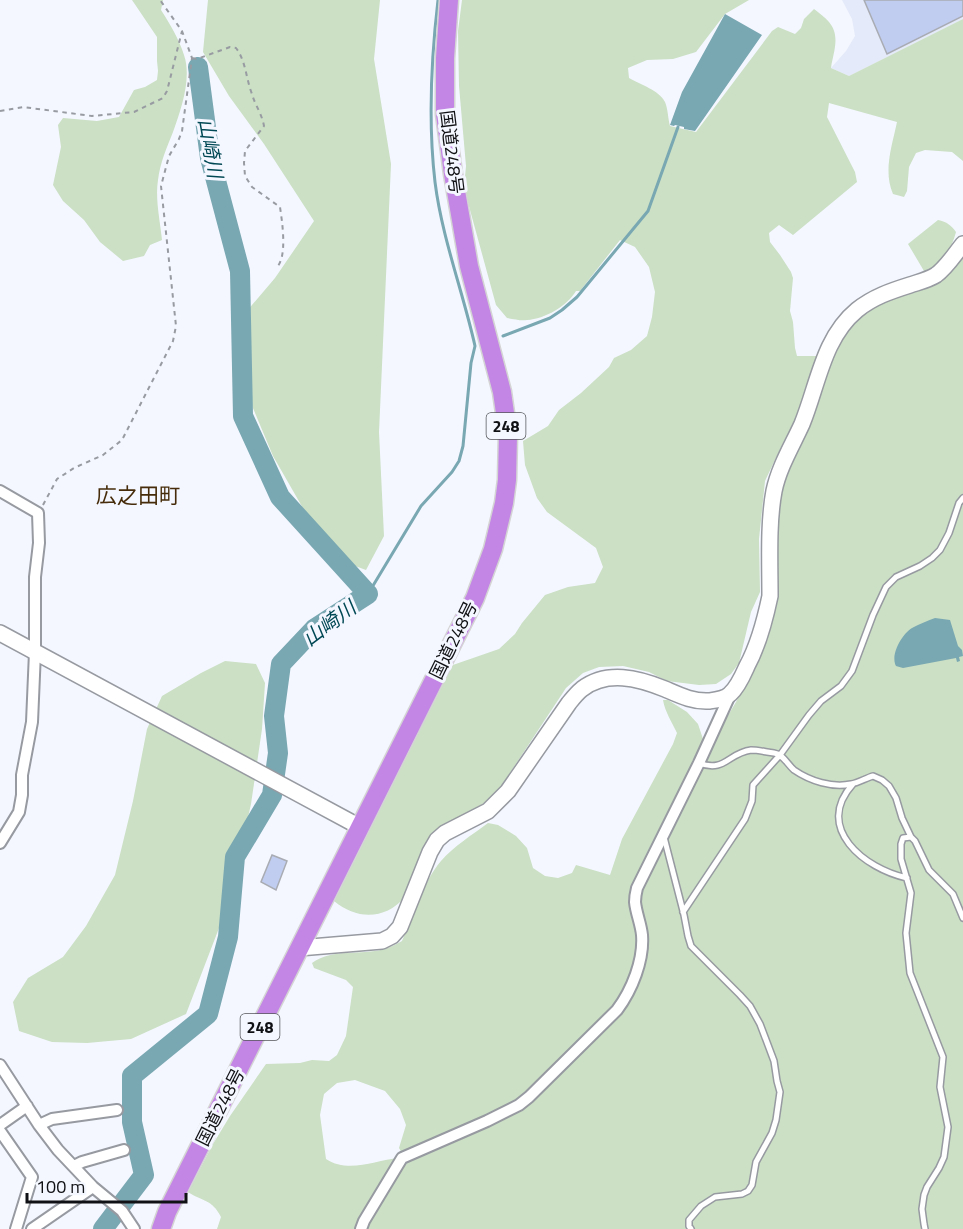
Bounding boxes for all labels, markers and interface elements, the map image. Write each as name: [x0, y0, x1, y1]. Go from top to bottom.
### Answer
street label: 国道248号: [433, 109, 471, 195]
water label: 山崎川: [191, 116, 232, 182]
road number: 248: [486, 413, 526, 439]
district label: 広之田町: [96, 479, 180, 511]
water label: 山崎川: [296, 591, 364, 653]
street label: 国道248号: [422, 596, 484, 684]
road number: 248: [240, 1014, 280, 1040]
street label: 国道248号: [189, 1063, 251, 1151]
scale bar: [27, 1166, 186, 1204]
text: 100 m: [36, 1173, 85, 1200]

